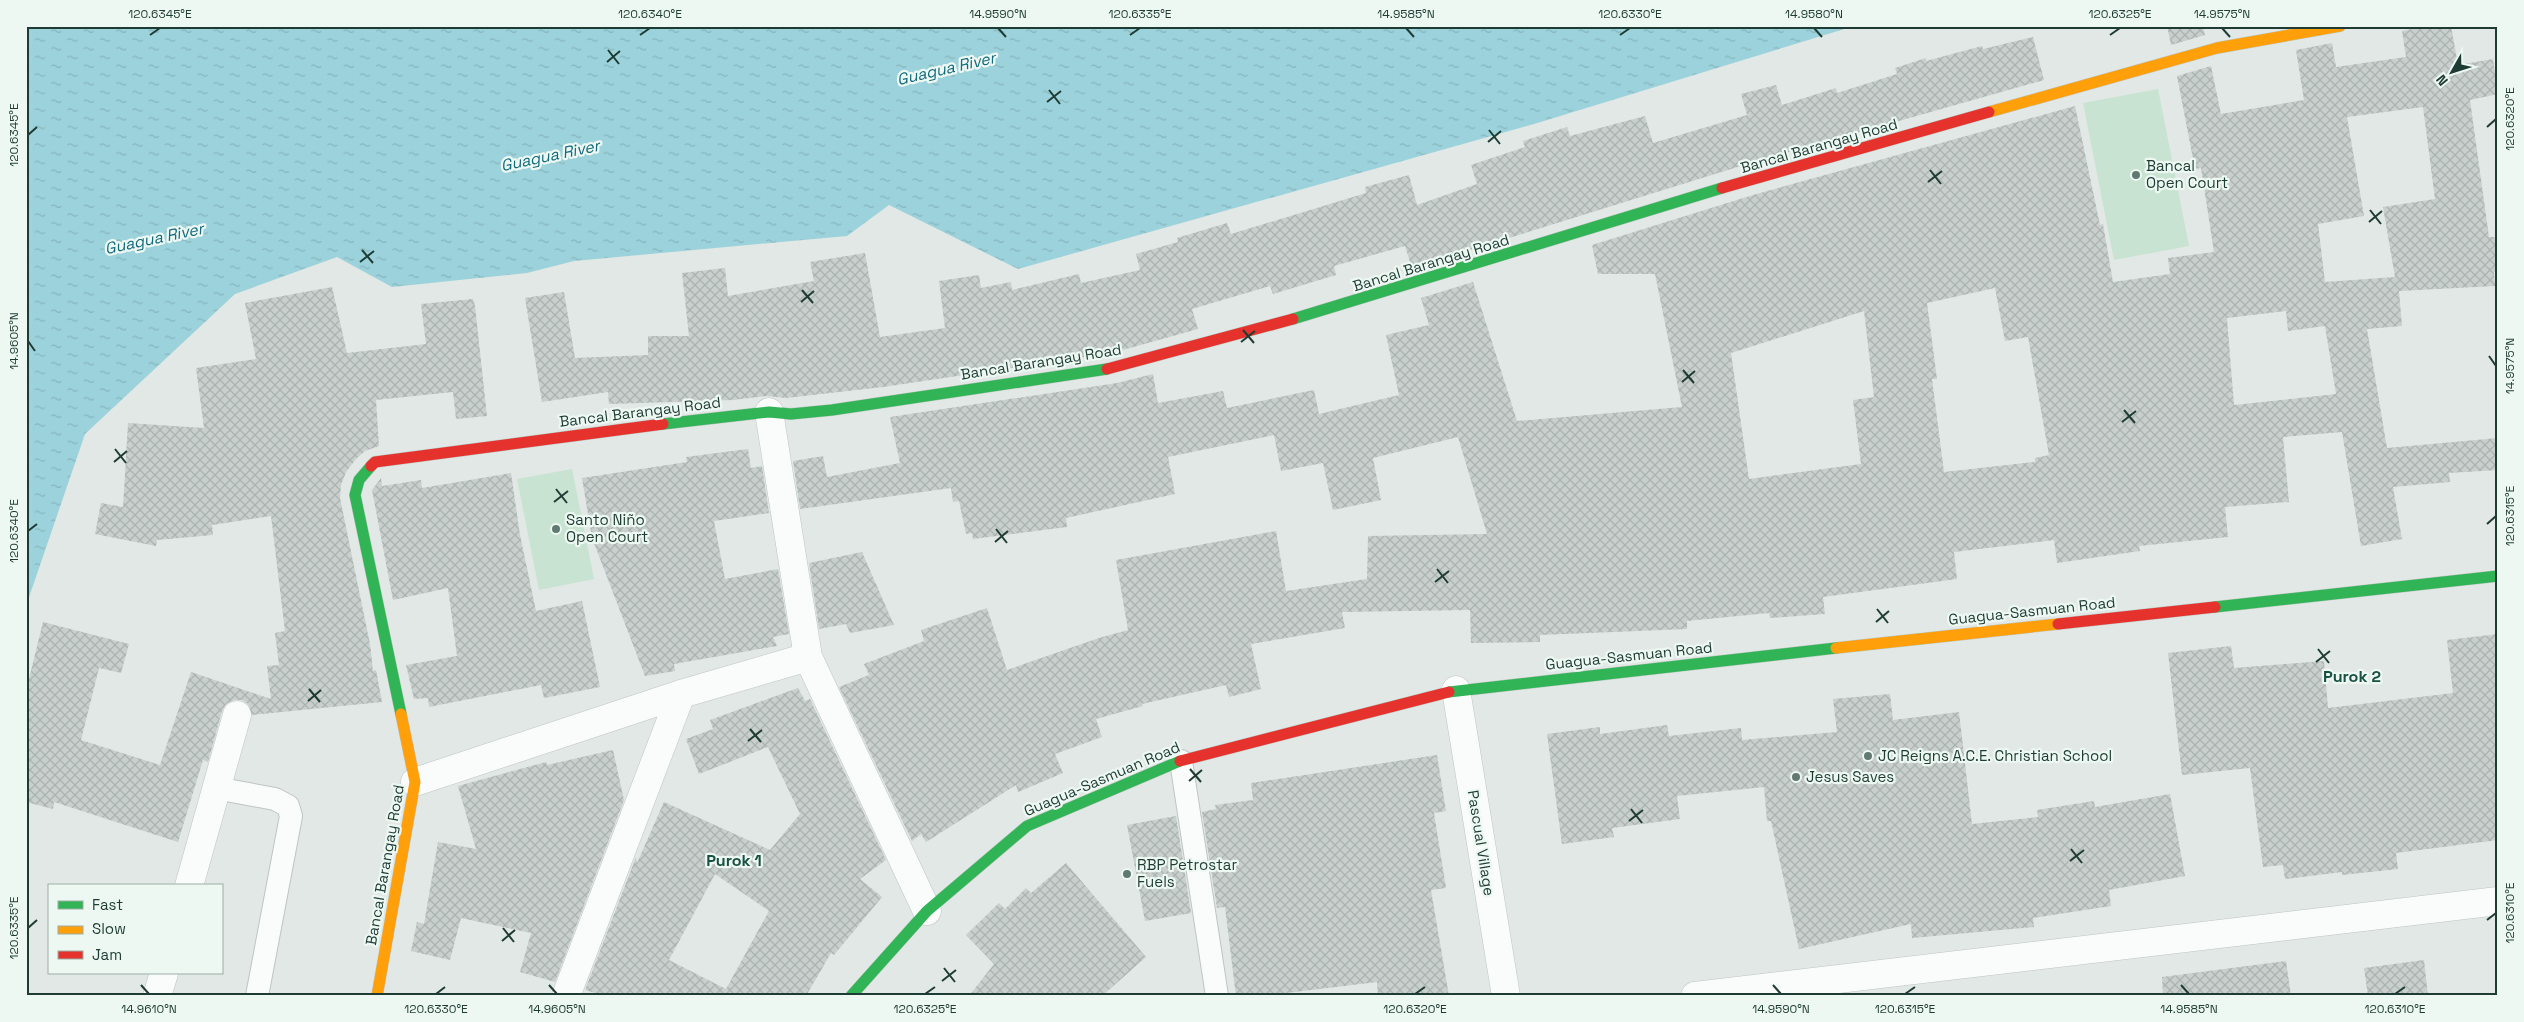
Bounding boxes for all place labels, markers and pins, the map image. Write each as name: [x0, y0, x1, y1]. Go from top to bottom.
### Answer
place label: Bancal Open Court: [2146, 156, 2228, 192]
marker: Bancal Open Court: [2130, 169, 2142, 181]
place label: Santo Niño Open Court: [566, 510, 648, 546]
marker: Santo Niño Open Court: [550, 523, 562, 535]
place label: JC Reigns A.C.E. Christian School: [1878, 746, 2112, 765]
marker: JC Reigns A.C.E. Christian School: [1862, 750, 1874, 762]
place label: Jesus Saves: [1806, 767, 1894, 786]
marker: Jesus Saves: [1790, 771, 1802, 783]
place label: RBP Petrostar Fuels: [1137, 855, 1237, 891]
marker: RBP Petrostar Fuels: [1121, 868, 1133, 880]

